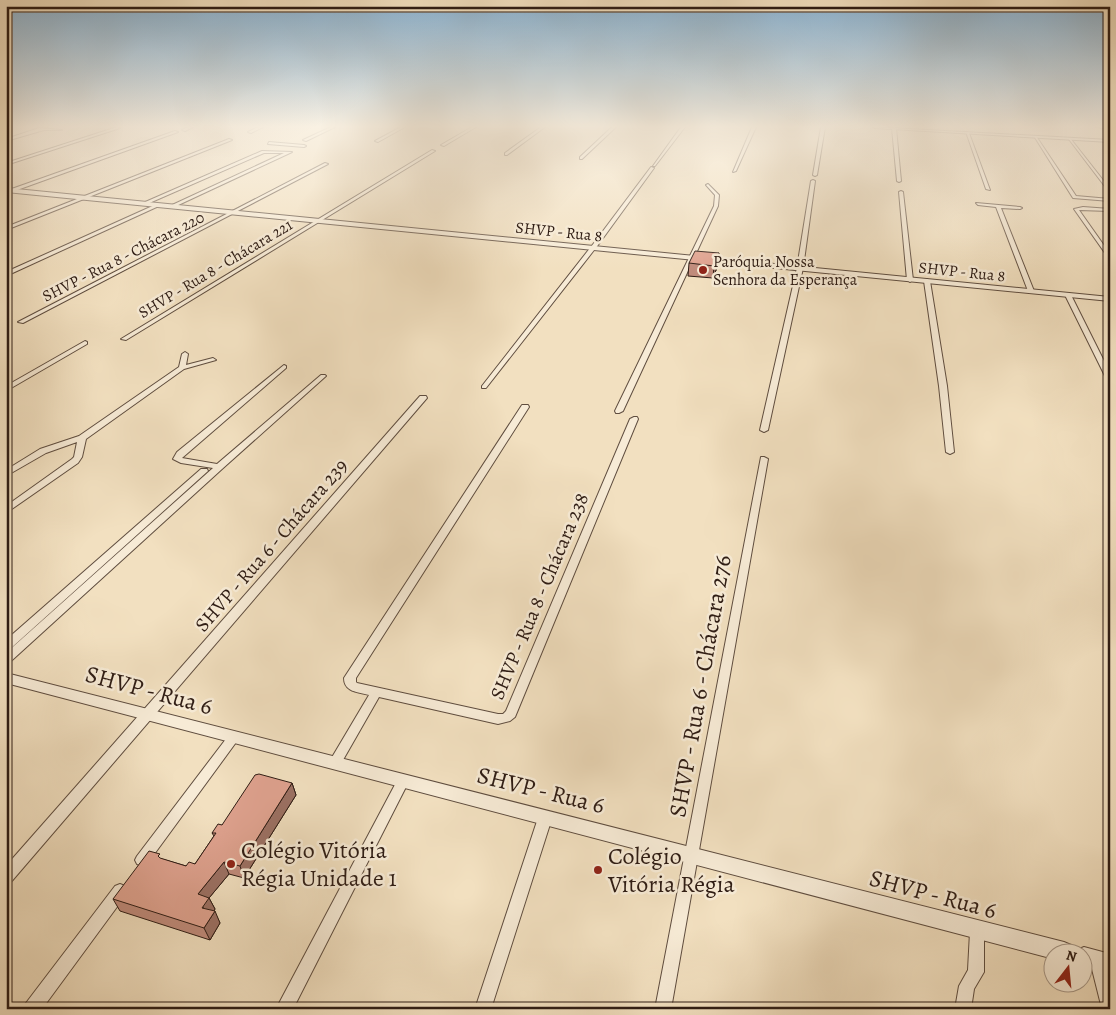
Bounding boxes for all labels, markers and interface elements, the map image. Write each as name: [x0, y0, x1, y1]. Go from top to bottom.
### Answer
street label: SHVP - Rua 8 - Chácara 220: [39, 206, 208, 307]
street label: SHVP - Rua 8 - Chácara 221: [134, 214, 297, 324]
street label: SHVP - Rua 8: [514, 216, 603, 247]
place label: Paróquia Nossa Senhora da Esperança: [713, 251, 858, 291]
street label: SHVP - Rua 8: [917, 256, 1006, 287]
marker: Paróquia Nossa Senhora da Esperança: [697, 264, 709, 276]
street label: SHVP - Rua 6 - Chácara 239: [189, 453, 354, 638]
street label: SHVP - Rua 8 - Chácara 238: [484, 489, 595, 704]
street label: SHVP - Rua 6 - Chácara 276: [661, 552, 739, 820]
street label: SHVP - Rua 6: [82, 658, 216, 722]
street label: SHVP - Rua 6: [474, 759, 608, 821]
place label: Colégio Vitória Régia Unidade 1: [241, 834, 397, 894]
place label: Colégio Vitória Régia: [607, 840, 735, 900]
marker: Colégio Vitória Régia Unidade 1: [225, 858, 237, 870]
street label: SHVP - Rua 6: [866, 862, 1000, 926]
marker: Colégio Vitória Régia: [592, 864, 604, 876]
north arrow: [1044, 942, 1094, 992]
text: N: [1064, 945, 1079, 967]

